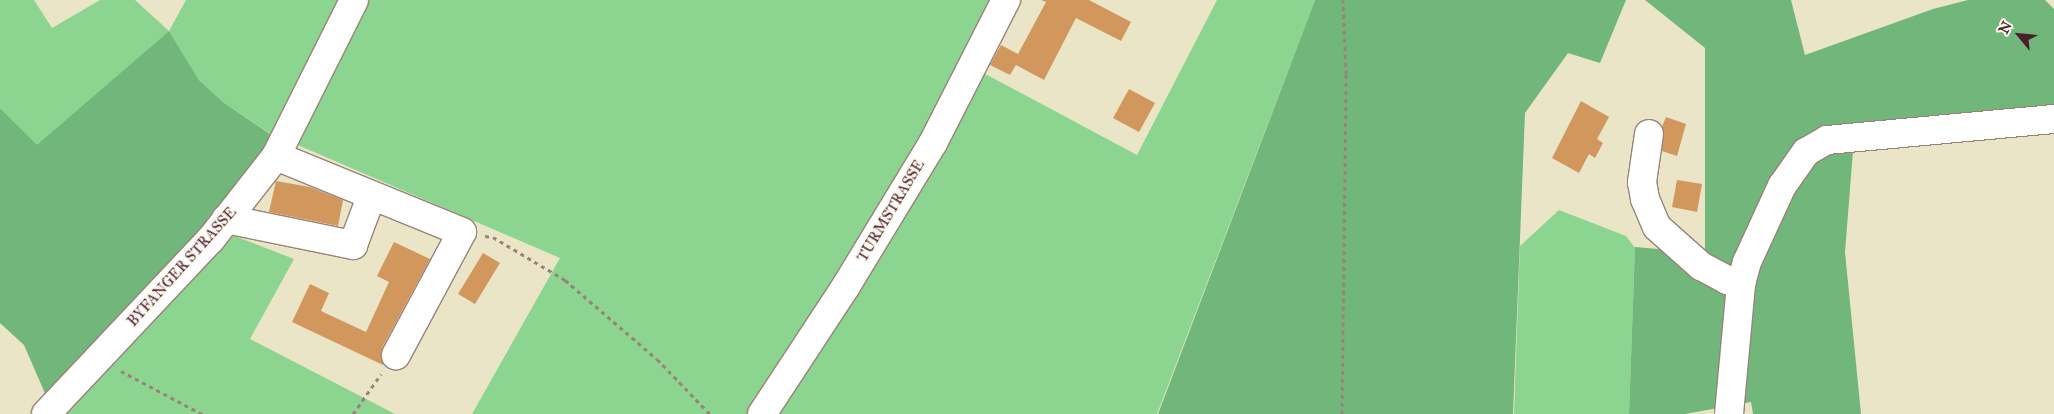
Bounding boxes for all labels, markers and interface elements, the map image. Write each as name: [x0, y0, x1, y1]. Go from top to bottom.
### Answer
north arrow: [1994, 10, 2044, 60]
text: N: [1995, 18, 2016, 37]
street label: TURMSTRASSE: [853, 157, 929, 265]
street label: BYFANGER STRASSE: [124, 204, 240, 330]

